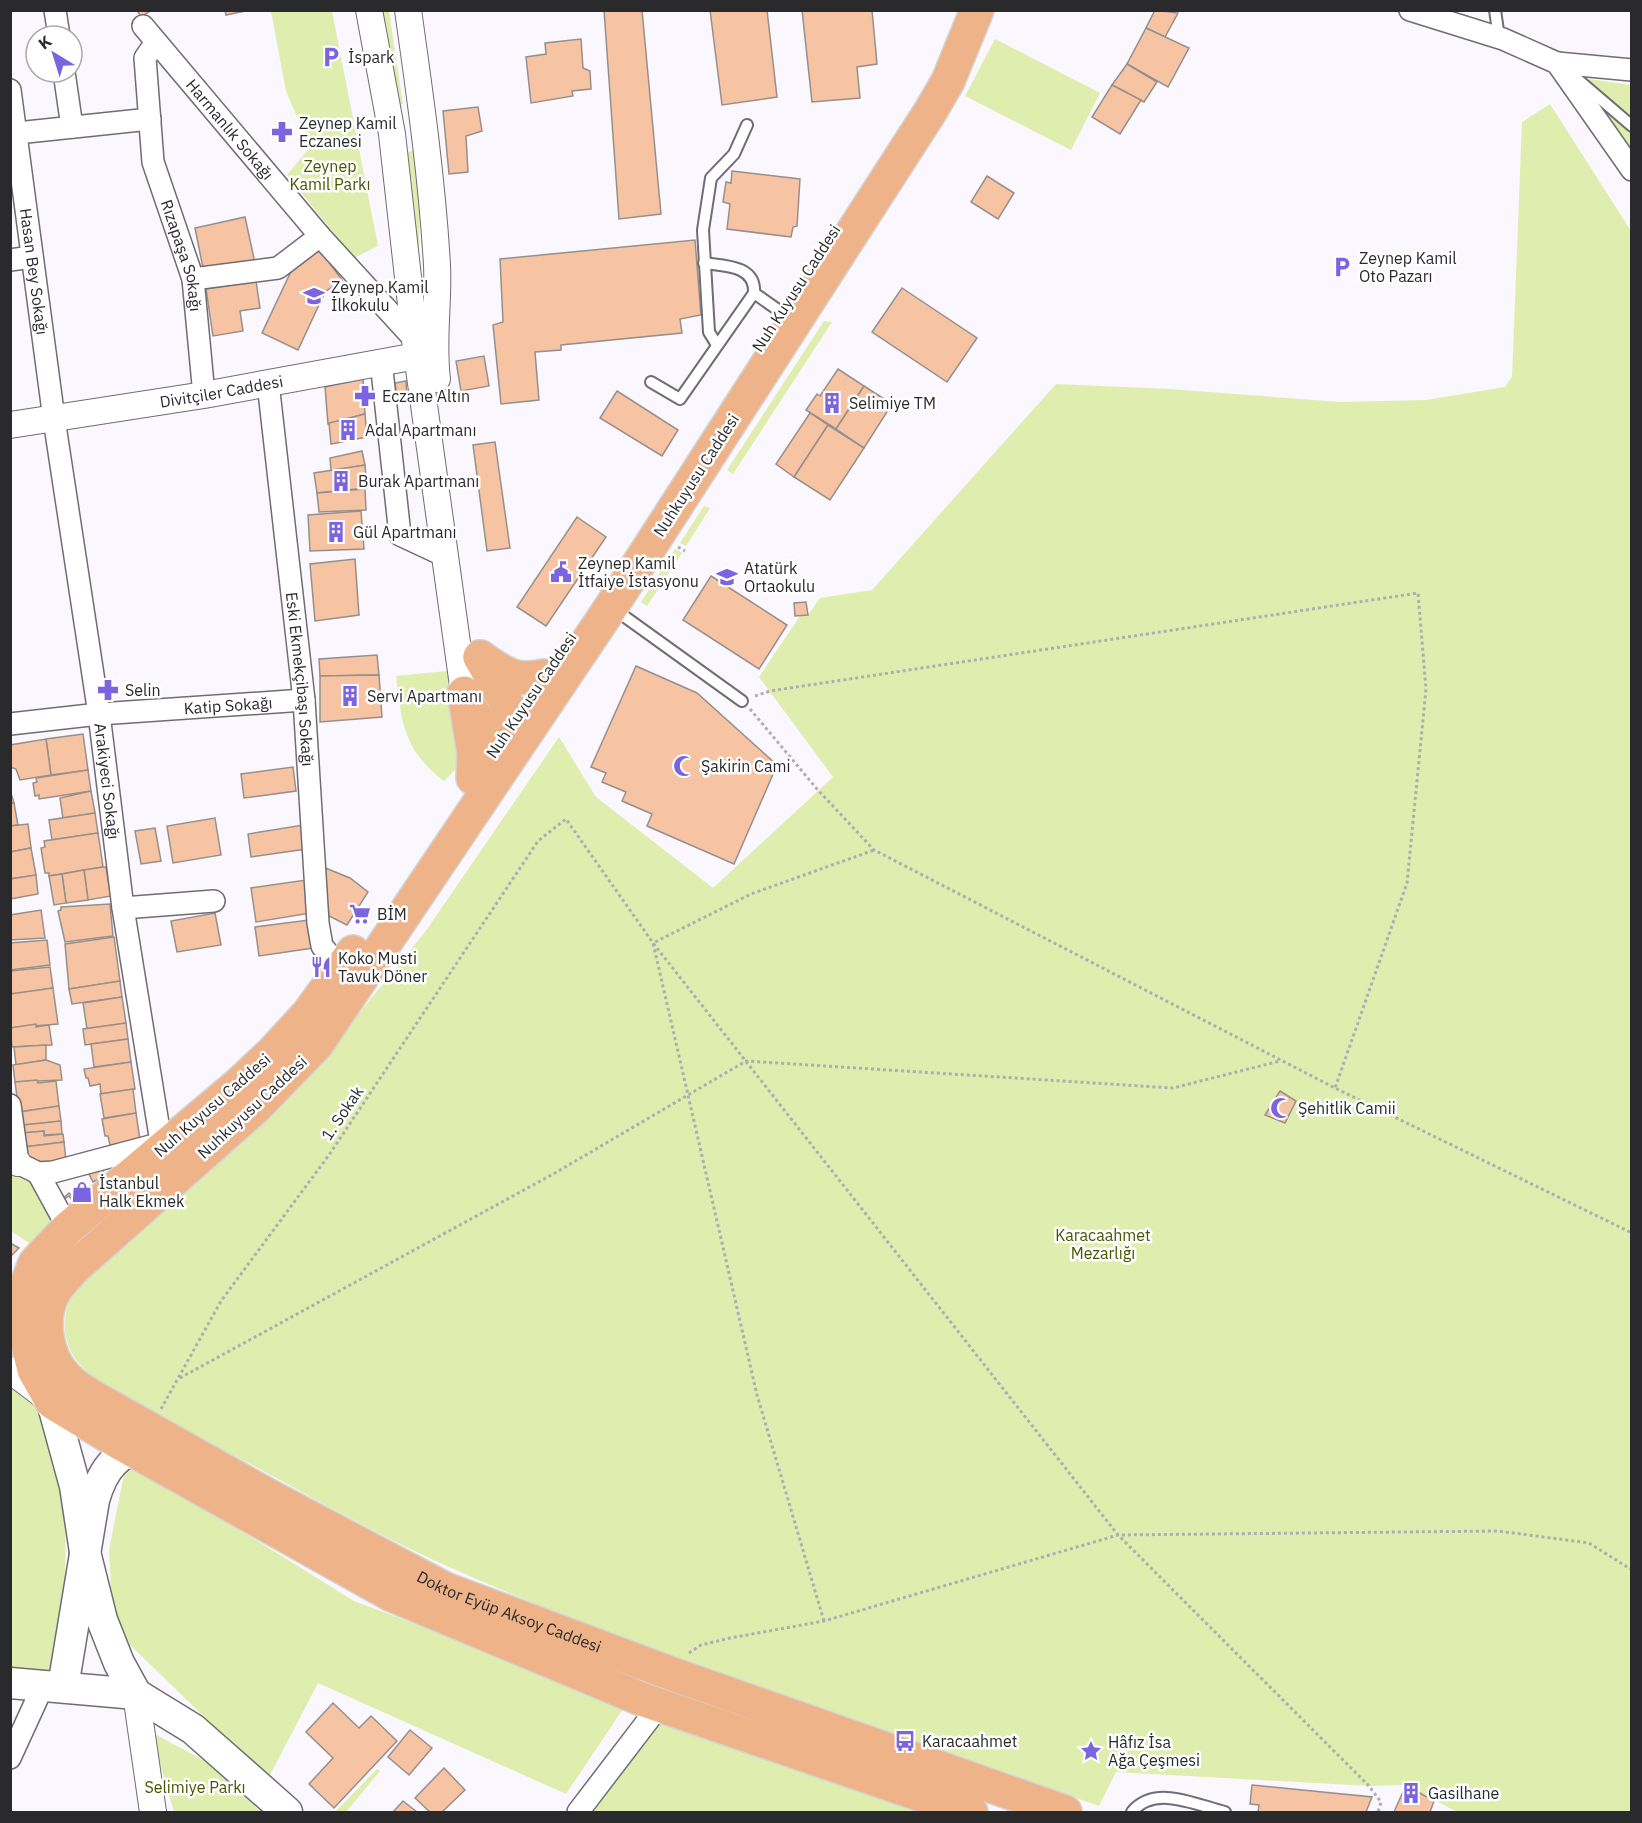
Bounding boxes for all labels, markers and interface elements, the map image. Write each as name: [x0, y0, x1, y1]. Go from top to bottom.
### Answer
north arrow: [24, 24, 84, 84]
text: K: [34, 31, 55, 53]
parking icon: İspark: [319, 45, 343, 69]
place label: İspark: [348, 47, 395, 67]
street label: Harmanlık Sokağı: [182, 75, 278, 184]
place label: Zeynep Kamil Eczanesi: [299, 113, 397, 151]
pharmacy icon: Zeynep Kamil Eczanesi: [270, 120, 294, 144]
park label: Zeynep Kamil Parkı: [290, 156, 370, 194]
street label: Rızapaşa Sokağı: [157, 197, 206, 312]
street label: Hasan Bey Sokağı: [16, 207, 53, 336]
street label: Nuh Kuyusu Caddesi: [747, 221, 845, 355]
place label: Zeynep Kamil Oto Pazarı: [1359, 248, 1457, 286]
parking icon: Zeynep Kamil Oto Pazarı: [1330, 255, 1354, 279]
place label: Zeynep Kamil İlkokulu: [331, 277, 429, 315]
school or university icon: Zeynep Kamil İlkokulu: [302, 284, 326, 308]
street label: Divitçiler Caddesi: [158, 371, 285, 412]
pharmacy icon: Eczane Altın: [353, 384, 377, 408]
place label: Eczane Altın: [382, 386, 470, 406]
building icon: Selimiye TM: [820, 391, 844, 415]
place label: Selimiye TM: [849, 393, 936, 413]
street label: Nuhkuyusu Caddesi: [649, 410, 743, 540]
building icon: Adal Apartmanı: [336, 418, 360, 442]
place label: Adal Apartmanı: [365, 420, 476, 440]
building icon: Burak Apartmanı: [329, 469, 353, 493]
place label: Burak Apartmanı: [358, 471, 479, 491]
building icon: Gül Apartmanı: [324, 520, 348, 544]
place label: Gül Apartmanı: [353, 522, 457, 542]
place label: Zeynep Kamil İtfaiye İstasyonu: [578, 553, 699, 591]
place label: Atatürk Ortaokulu: [744, 558, 815, 596]
public building icon: Zeynep Kamil İtfaiye İstasyonu: [549, 560, 573, 584]
school or university icon: Atatürk Ortaokulu: [715, 565, 739, 589]
street label: Eski Ekmekçibaşı Sokağı: [282, 591, 318, 767]
street label: Nuh Kuyusu Caddesi: [481, 628, 581, 762]
pharmacy icon: Selin: [96, 678, 120, 702]
place label: Selin: [125, 680, 161, 700]
building icon: Servi Apartmanı: [338, 684, 362, 708]
place label: Servi Apartmanı: [367, 686, 482, 706]
street label: Katip Sokağı: [183, 692, 273, 718]
street label: Arakiyeci Sokağı: [90, 722, 124, 841]
mosque icon: Şakirin Cami: [672, 754, 696, 778]
place label: Şakirin Cami: [701, 756, 790, 776]
supermarket icon: BİM: [348, 902, 372, 926]
place label: BİM: [377, 904, 407, 924]
place label: Koko Musti Tavuk Döner: [338, 948, 427, 986]
restaurant icon: Koko Musti Tavuk Döner: [309, 955, 333, 979]
street label: Nuh Kuyusu Caddesi: [150, 1049, 274, 1161]
street label: Nuhkuyusu Caddesi: [193, 1051, 311, 1163]
street label: 1. Sokak: [317, 1082, 368, 1144]
mosque icon: Şehitlik Camii: [1269, 1096, 1293, 1120]
place label: Şehitlik Camii: [1298, 1098, 1396, 1118]
place label: İstanbul Halk Ekmek: [99, 1173, 185, 1211]
shop icon: İstanbul Halk Ekmek: [70, 1180, 94, 1204]
park label: Karacaahmet Mezarlığı: [1055, 1225, 1151, 1263]
street label: Doktor Eyüp Aksoy Caddesi: [414, 1566, 604, 1657]
bus stop icon: Karacaahmet: [893, 1729, 917, 1753]
place label: Karacaahmet: [922, 1731, 1017, 1751]
place label: Hâfız İsa Ağa Çeşmesi: [1108, 1732, 1200, 1770]
place icon: Hâfız İsa Ağa Çeşmesi: [1079, 1739, 1103, 1763]
park label: Selimiye Parkı: [144, 1777, 246, 1797]
building icon: Gasilhane: [1399, 1781, 1423, 1805]
place label: Gasilhane: [1428, 1783, 1500, 1803]

